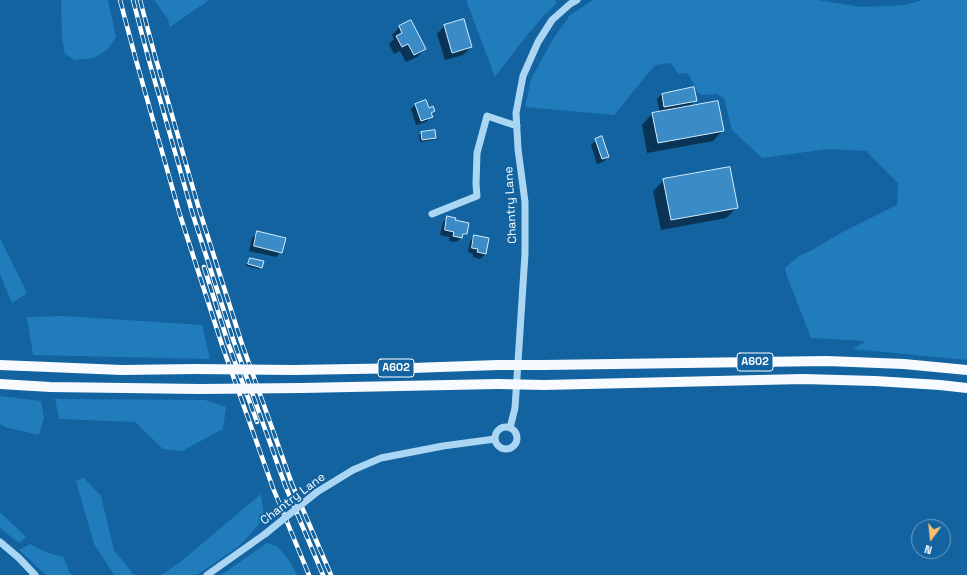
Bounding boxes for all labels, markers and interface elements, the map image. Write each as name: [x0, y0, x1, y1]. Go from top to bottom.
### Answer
street label: Chantry Lane: [502, 166, 520, 244]
road number: A602: [737, 353, 773, 371]
road number: A602: [378, 359, 414, 377]
street label: Chantry Lane: [258, 470, 328, 528]
north arrow: [911, 519, 951, 559]
text: N: [923, 542, 934, 557]

